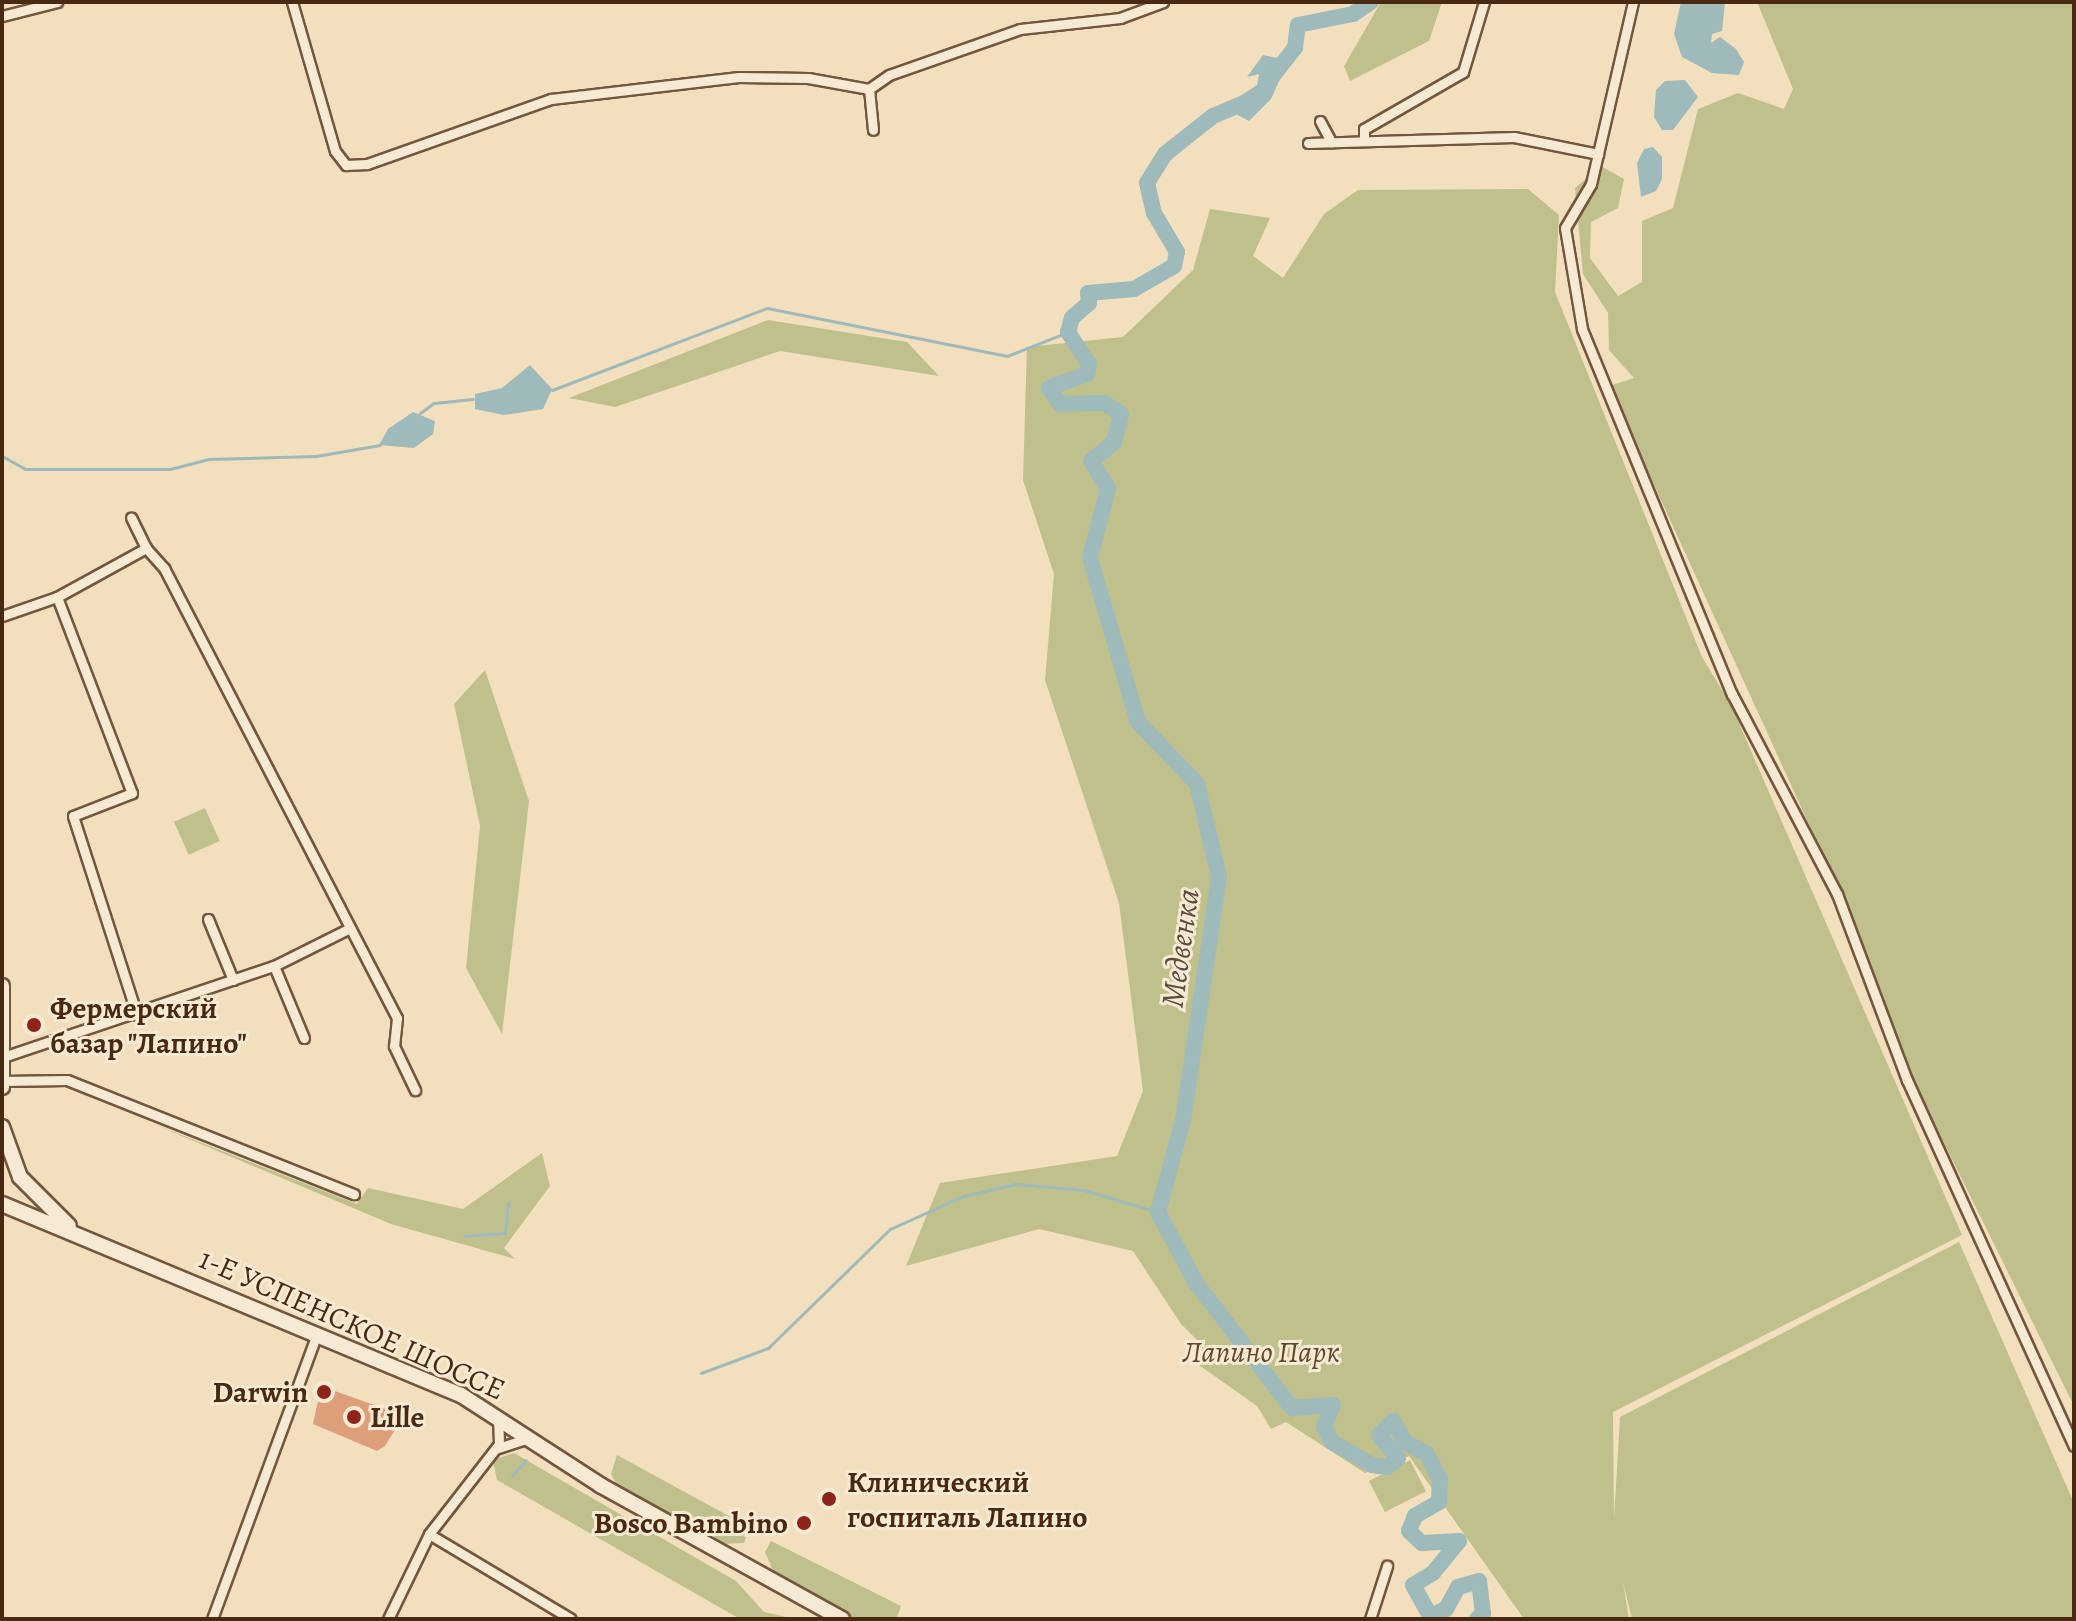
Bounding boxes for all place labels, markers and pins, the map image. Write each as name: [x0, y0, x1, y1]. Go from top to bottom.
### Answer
place label: Фермерский базар "Лапино": [50, 990, 247, 1060]
marker: Фермерский базар "Лапино": [25, 1016, 43, 1034]
place label: Darwin: [212, 1374, 308, 1410]
marker: Darwin: [315, 1383, 333, 1401]
place label: Lille: [370, 1399, 424, 1435]
marker: Lille: [345, 1408, 363, 1426]
place label: Клинический госпиталь Лапино: [847, 1464, 1087, 1534]
marker: Клинический госпиталь Лапино: [818, 1488, 840, 1510]
place label: Bosco Bambino: [594, 1505, 788, 1541]
marker: Bosco Bambino: [795, 1514, 813, 1532]

